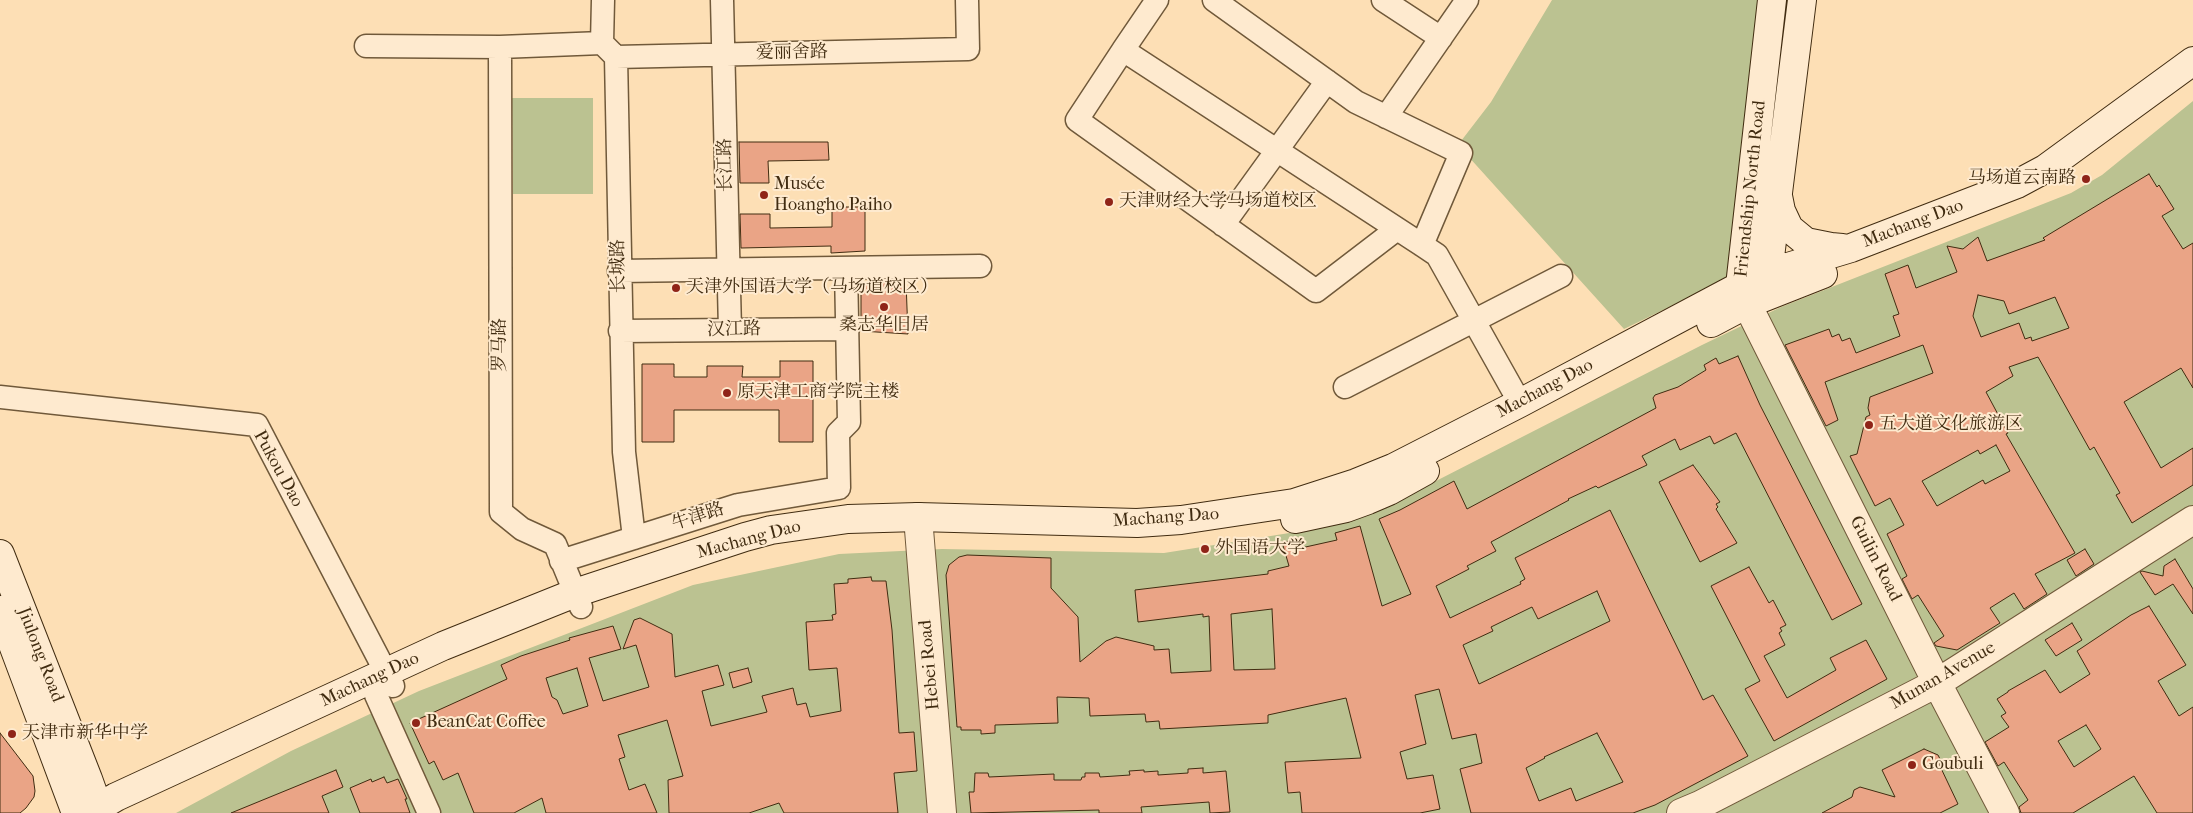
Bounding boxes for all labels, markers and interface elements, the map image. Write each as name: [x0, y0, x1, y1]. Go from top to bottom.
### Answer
street label: 爱丽舍路: [756, 42, 828, 64]
street label: Friendship North Road: [1731, 99, 1771, 279]
street label: 长江路: [715, 138, 737, 192]
place label: 马场道云南路: [1968, 168, 2076, 190]
marker: 马场道云南路: [2080, 173, 2092, 185]
place label: Musée Hoangho Paiho: [774, 174, 892, 216]
marker: Musée Hoangho Paiho: [758, 189, 770, 201]
place label: 天津财经大学马场道校区: [1119, 191, 1317, 213]
street label: Machang Dao: [1860, 195, 1966, 253]
marker: 天津财经大学马场道校区: [1103, 196, 1115, 208]
street label: 长城路: [608, 239, 630, 293]
place label: 天津外国语大学（马场道校区）: [686, 277, 938, 299]
marker: 天津外国语大学（马场道校区）: [670, 282, 682, 294]
marker: 桑志华旧居: [878, 301, 890, 313]
place label: 桑志华旧居: [839, 315, 929, 337]
street label: 罗马路: [490, 318, 512, 372]
street label: 汉江路: [707, 319, 761, 341]
street label: Machang Dao: [1493, 355, 1597, 423]
place label: 原天津工商学院主楼: [737, 382, 899, 404]
marker: 原天津工商学院主楼: [721, 387, 733, 399]
place label: 五大道文化旅游区: [1879, 414, 2023, 436]
marker: 五大道文化旅游区: [1863, 419, 1875, 431]
street label: Pukou Dao: [248, 427, 308, 511]
street label: 牛津路: [669, 498, 727, 536]
street label: Machang Dao: [1112, 504, 1220, 532]
street label: Guilin Road: [1844, 513, 1906, 605]
street label: Machang Dao: [695, 516, 803, 564]
place label: 外国语大学: [1215, 538, 1305, 560]
marker: 外国语大学: [1199, 543, 1211, 555]
street label: Jiulong Road: [12, 605, 68, 705]
street label: Hebei Road: [915, 619, 945, 711]
street label: Munan Avenue: [1887, 637, 1999, 715]
street label: Machang Dao: [317, 648, 423, 712]
place label: BeanCat Coffee: [426, 712, 546, 734]
marker: BeanCat Coffee: [410, 717, 422, 729]
place label: 天津市新华中学: [22, 723, 148, 745]
marker: 天津市新华中学: [6, 728, 18, 740]
place label: Goubuli: [1922, 754, 1984, 776]
marker: Goubuli: [1906, 759, 1918, 771]

